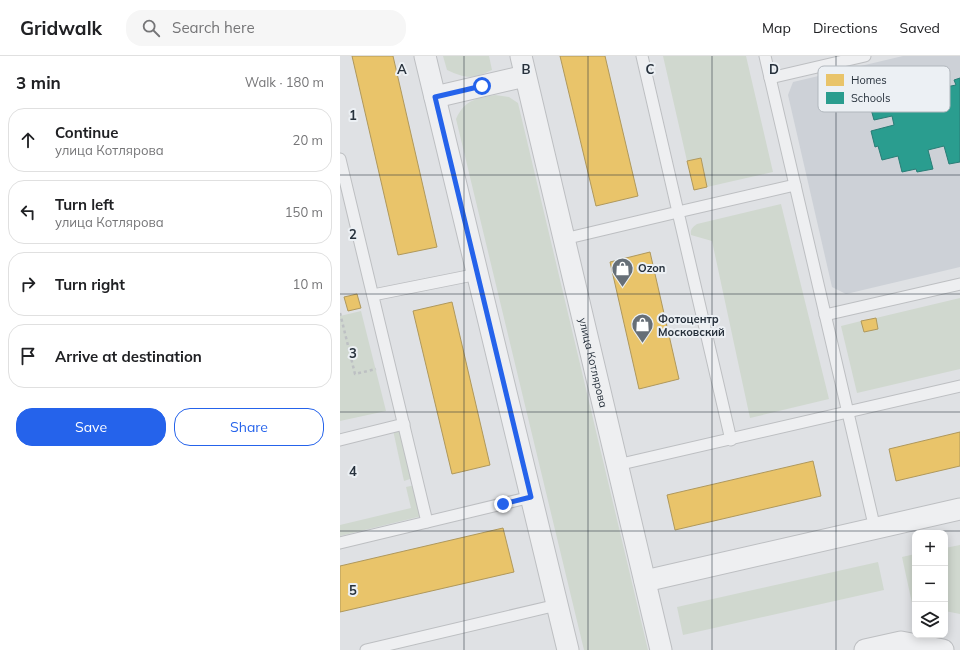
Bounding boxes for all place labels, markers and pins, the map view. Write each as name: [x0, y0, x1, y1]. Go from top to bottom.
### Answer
shop icon: Ozon: [610, 255, 636, 288]
place label: Ozon: [638, 261, 665, 275]
shop icon: Фотоцентр Московский: [629, 312, 655, 345]
place label: Фотоцентр Московский: [658, 312, 725, 339]

